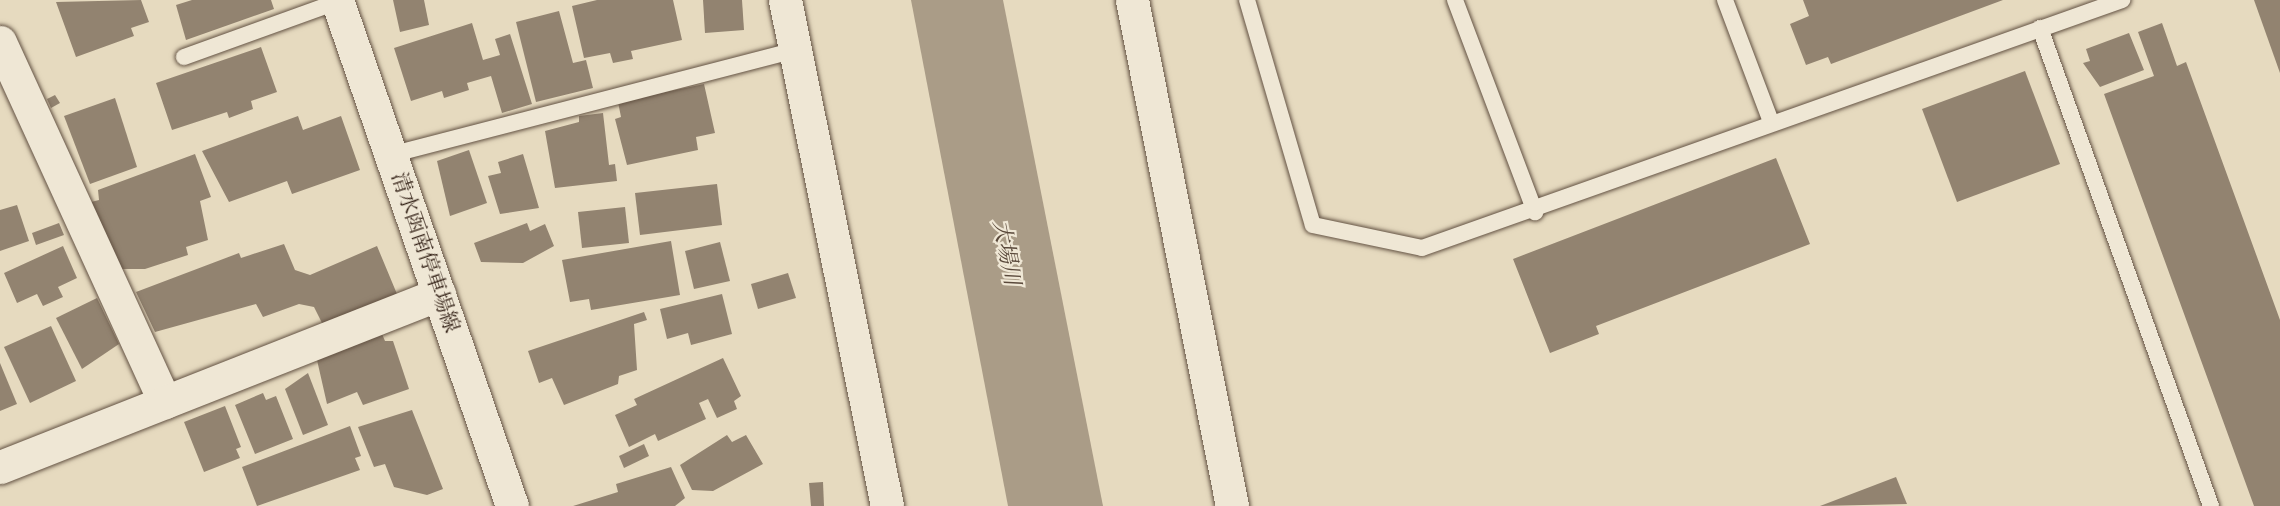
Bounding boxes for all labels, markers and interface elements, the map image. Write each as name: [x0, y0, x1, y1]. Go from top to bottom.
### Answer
street label: 清水函南停車場線: [385, 169, 463, 337]
water label: 大場川: [985, 218, 1023, 288]

